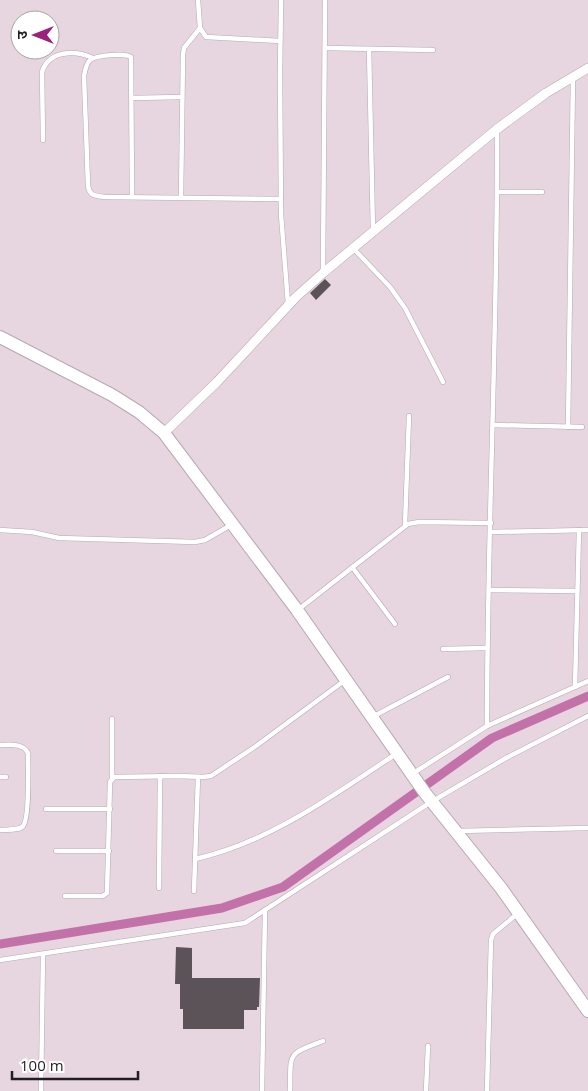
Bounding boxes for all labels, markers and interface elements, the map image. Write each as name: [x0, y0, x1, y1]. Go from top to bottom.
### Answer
north arrow: [10, 10, 60, 60]
text: उ: [12, 30, 31, 39]
scale bar: [12, 1048, 139, 1080]
text: 100 m: [20, 1055, 64, 1075]

